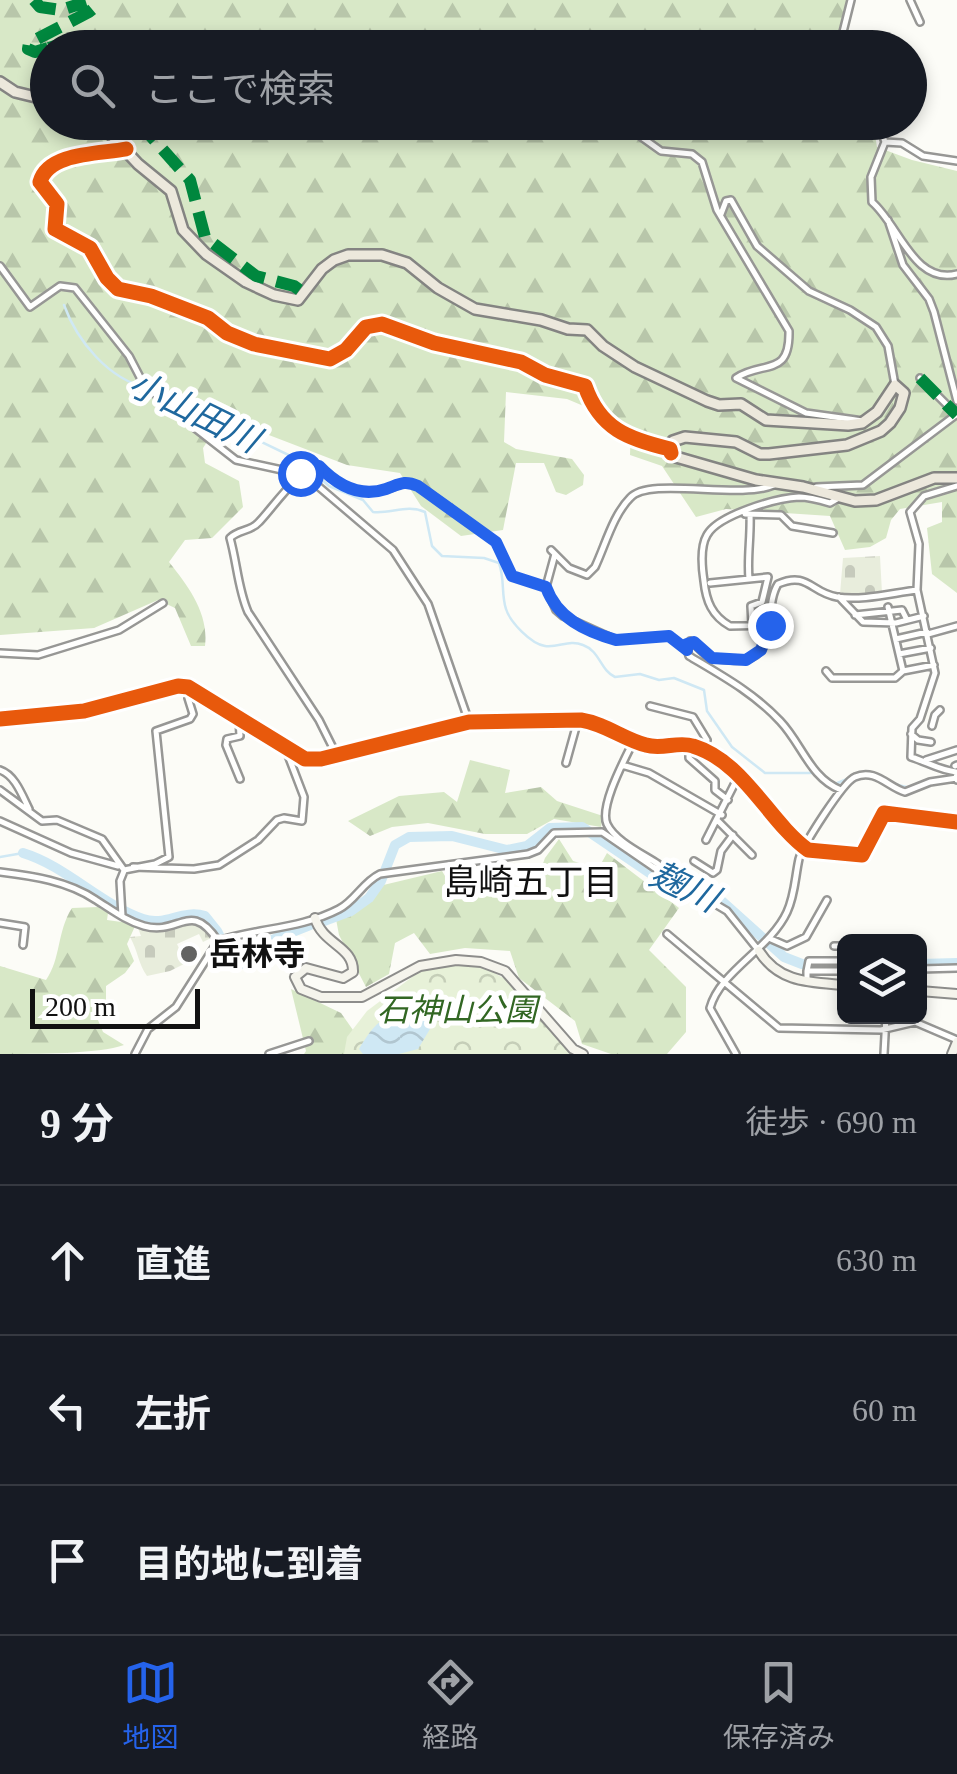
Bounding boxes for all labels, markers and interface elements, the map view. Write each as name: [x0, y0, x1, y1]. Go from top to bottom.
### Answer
search box: [30, 30, 927, 140]
icon: search: [65, 58, 120, 113]
text: ここで検索: [145, 68, 335, 110]
water label: 小山田川: [123, 364, 269, 462]
route start: [278, 451, 324, 497]
route end: [748, 603, 794, 649]
water label: 麹川: [644, 855, 728, 921]
district label: 島崎五丁目: [443, 863, 619, 902]
map controls: [837, 934, 927, 1024]
button: layers: [837, 934, 927, 1024]
place label: 岳林寺: [209, 936, 305, 972]
marker: 岳林寺: [178, 943, 200, 965]
scale bar: [30, 984, 200, 1028]
text: 200 m: [45, 991, 116, 1022]
park label: 石神山公園: [377, 992, 541, 1028]
text: 9 分: [40, 1101, 114, 1147]
text: 徒歩 · 690 m: [745, 1104, 917, 1140]
icon: ahead: [40, 1233, 95, 1288]
text: 630 m: [836, 1242, 917, 1278]
text: 直進: [135, 1243, 211, 1285]
icon: left: [40, 1383, 95, 1438]
text: 60 m: [852, 1392, 917, 1428]
text: 左折: [135, 1393, 211, 1435]
icon: arrive: [40, 1533, 95, 1588]
text: 目的地に到着: [135, 1543, 363, 1585]
tab: 地図: [122, 1655, 178, 1755]
tab: 経路: [422, 1655, 479, 1755]
tab: 保存済み: [723, 1655, 835, 1755]

